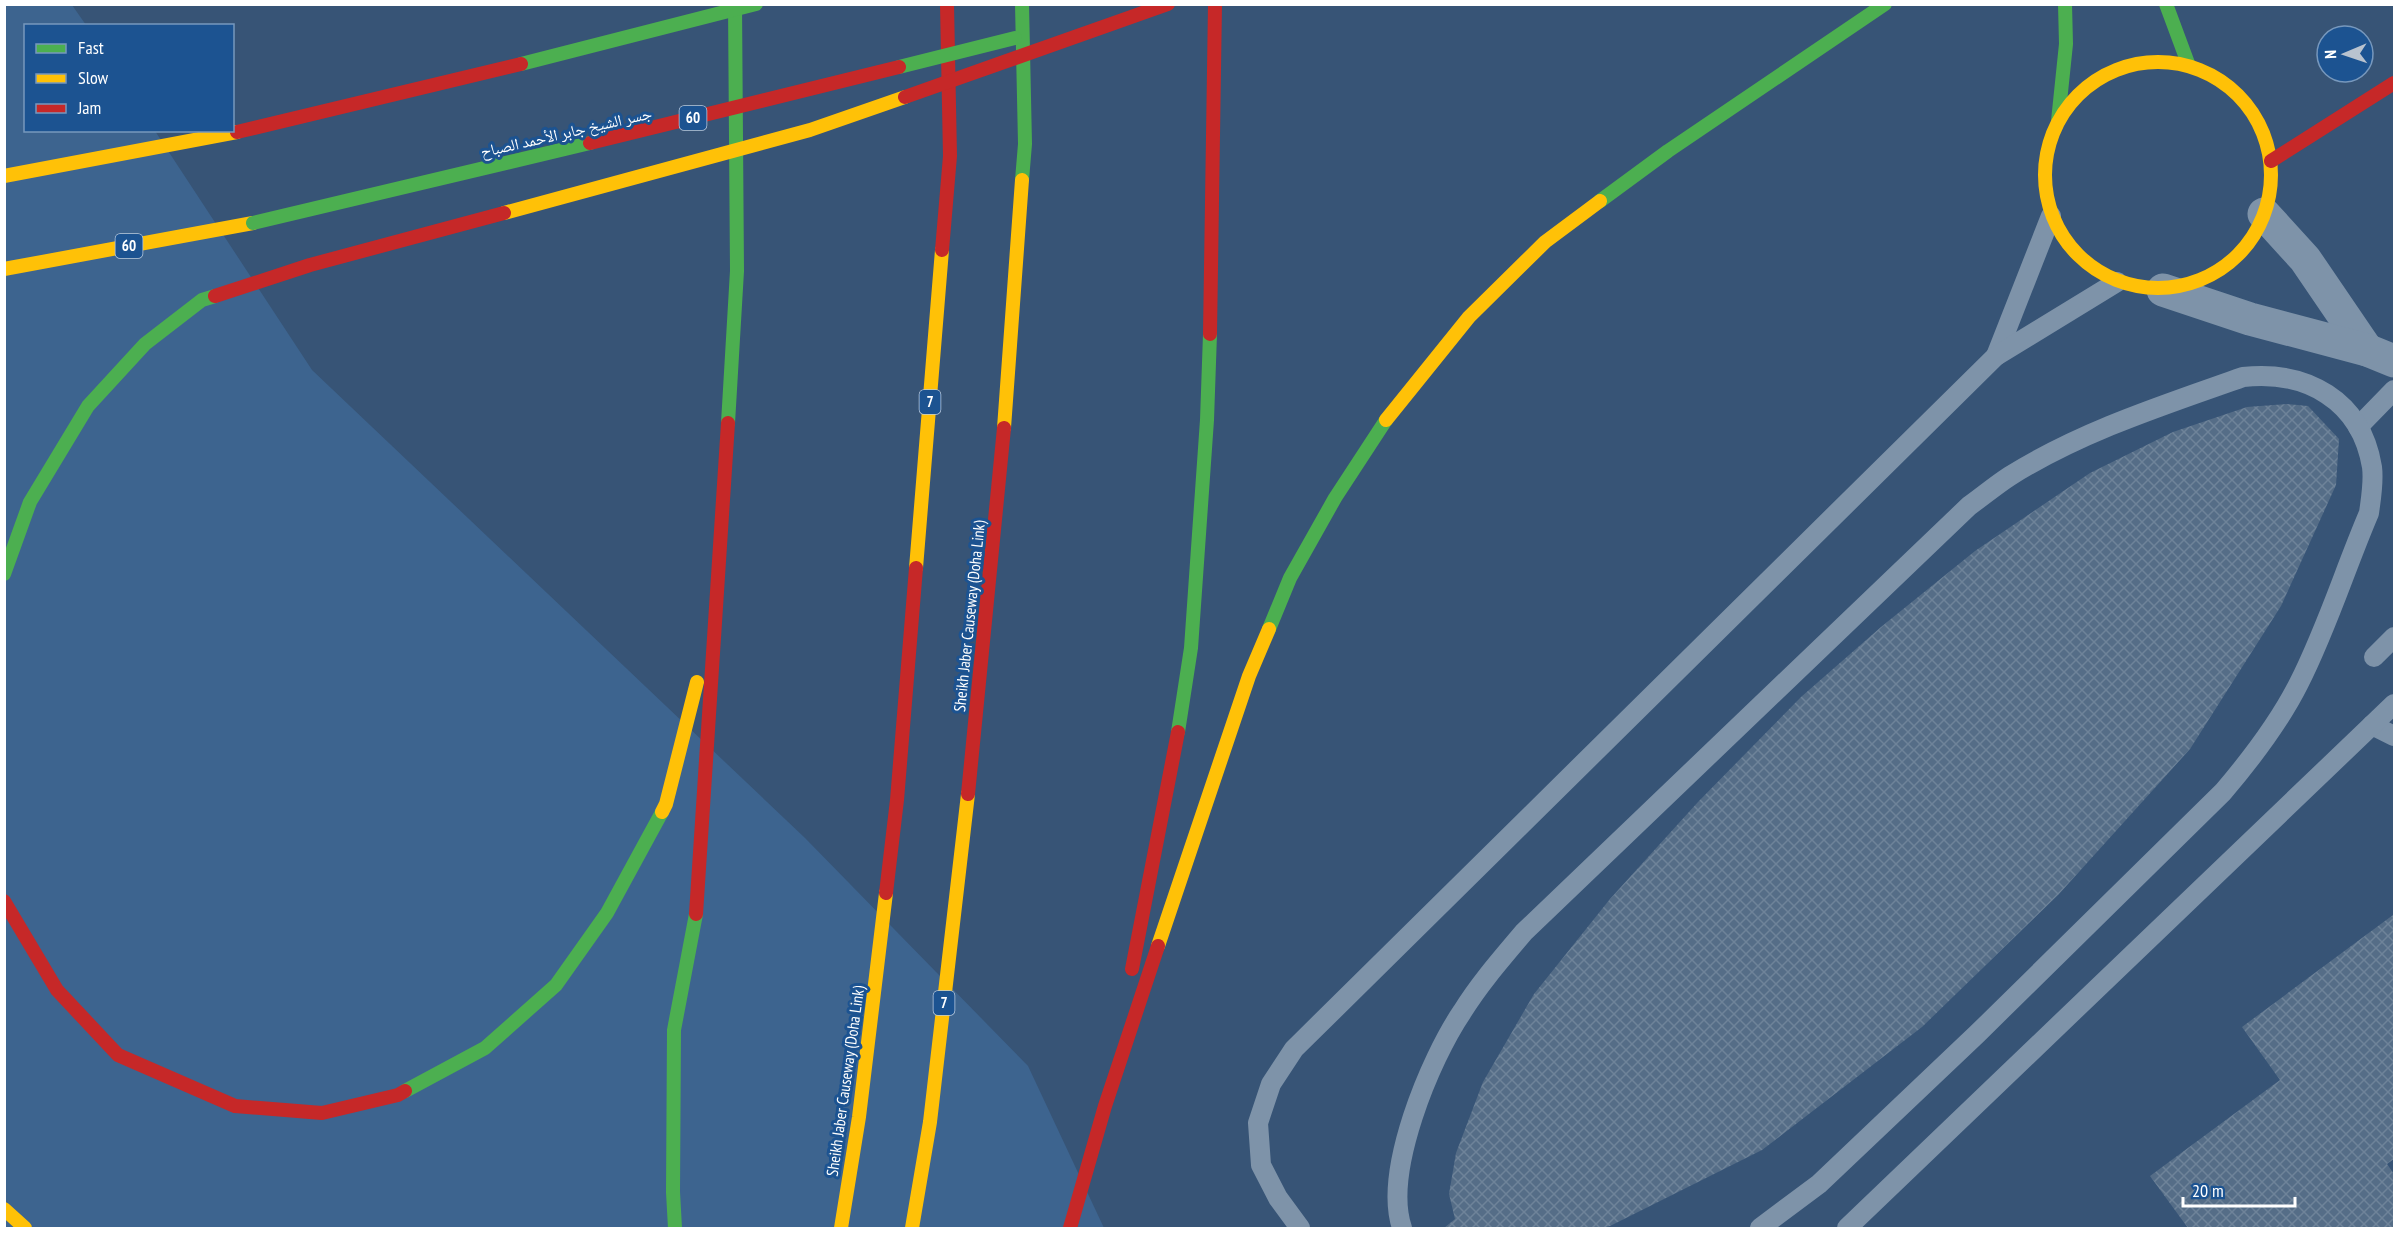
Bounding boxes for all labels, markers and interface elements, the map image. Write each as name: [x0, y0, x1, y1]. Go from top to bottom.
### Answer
legend: [24, 24, 234, 132]
north arrow: [2315, 24, 2375, 84]
text: Fast: [78, 36, 104, 59]
text: N: [2320, 50, 2340, 59]
text: Slow: [78, 66, 109, 89]
text: Jam: [77, 96, 101, 119]
street label: جسر الشيخ جابر الأحمد الصباح: [478, 103, 654, 162]
road number: 60: [680, 106, 706, 130]
road number: 60: [116, 234, 142, 258]
road number: 7: [920, 390, 940, 414]
street label: Sheikh Jaber Causeway (Doha Link): [949, 519, 989, 713]
street label: Sheikh Jaber Causeway (Doha Link): [822, 984, 868, 1178]
road number: 7: [934, 991, 954, 1015]
scale bar: [2183, 1170, 2296, 1208]
text: 20 m: [2192, 1179, 2224, 1202]

